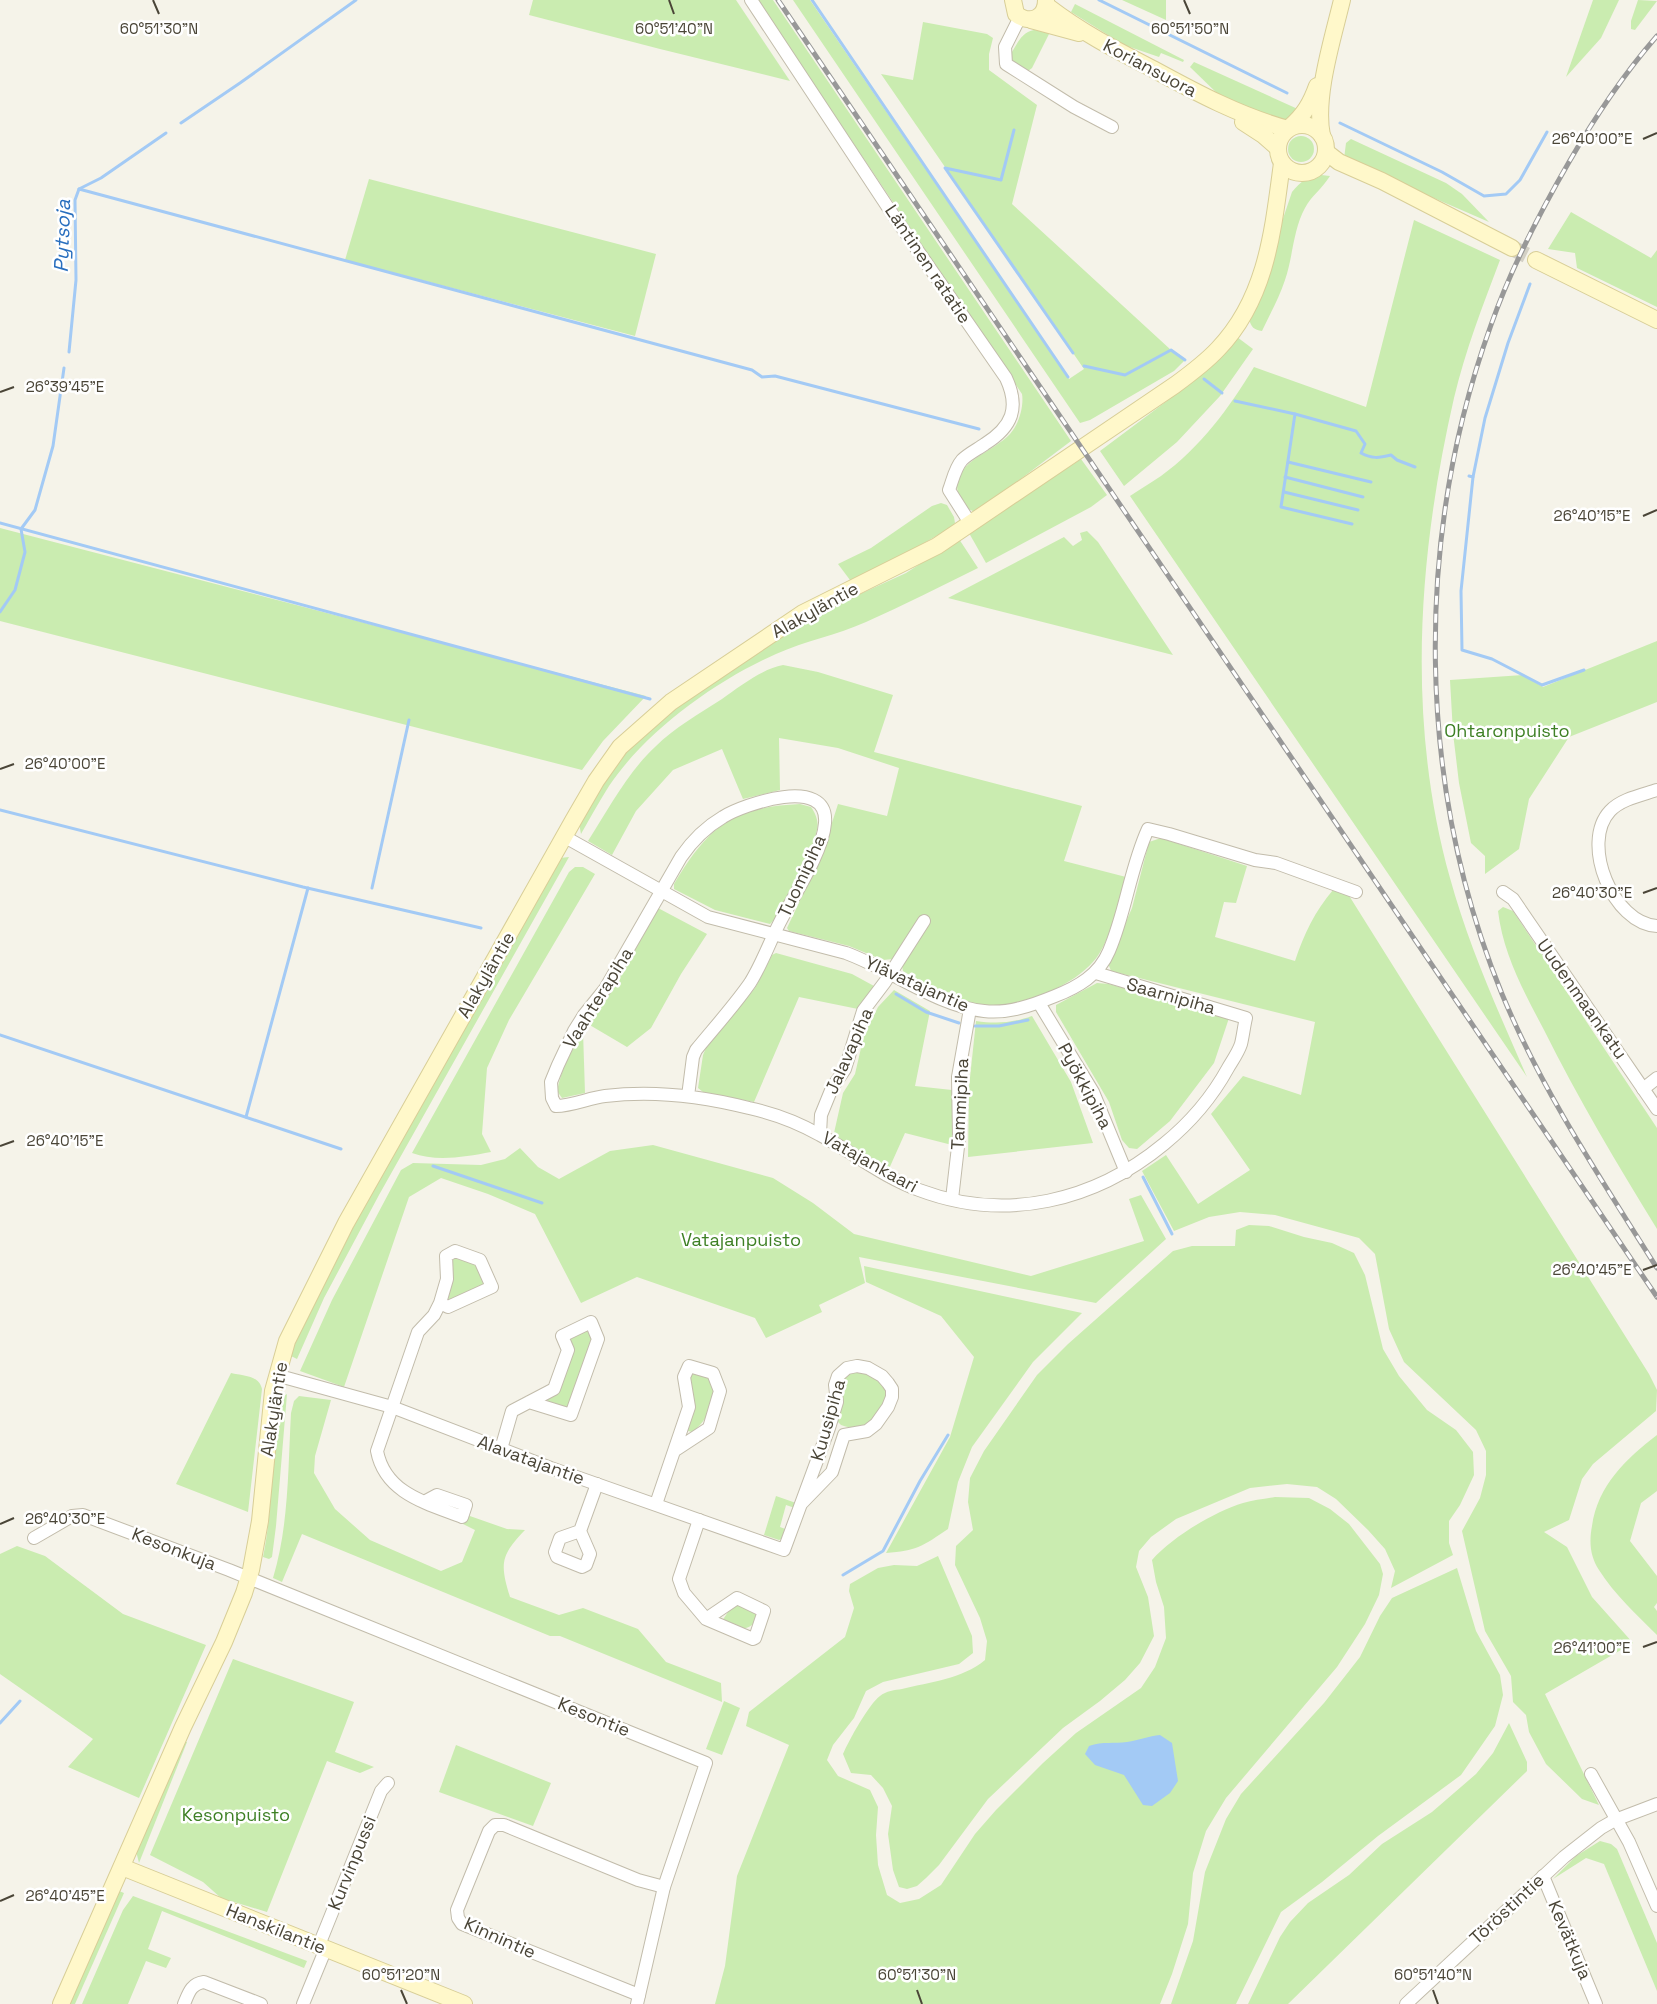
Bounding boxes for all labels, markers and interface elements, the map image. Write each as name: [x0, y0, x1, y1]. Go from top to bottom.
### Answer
text: 60°51'30"N: [120, 19, 198, 38]
text: 60°51'40"N: [635, 19, 713, 38]
text: 60°51'50"N: [1151, 19, 1229, 38]
street label: Koriansuora: [1099, 33, 1201, 102]
text: 26°40'00"E: [1552, 129, 1632, 148]
water label: Pytsoja: [48, 199, 76, 273]
street label: Läntinen ratatie: [880, 200, 977, 328]
text: 26°39'45"E: [26, 377, 104, 396]
text: 26°40'15"E: [1554, 506, 1630, 525]
street label: Alakyläntie: [767, 576, 862, 643]
park label: Ohtaronpuisto: [1444, 719, 1570, 742]
text: 26°40'00"E: [25, 754, 105, 773]
street label: Tuomipiha: [772, 831, 831, 921]
text: 26°40'30"E: [1552, 883, 1632, 902]
street label: Alakyläntie: [452, 928, 519, 1022]
street label: Uudenmaankatu: [1532, 934, 1633, 1063]
street label: Vaahterapiha: [557, 943, 638, 1053]
street label: Ylävatajantie: [861, 950, 973, 1017]
street label: Saarnipiha: [1124, 972, 1218, 1019]
street label: Jalavapiha: [819, 1004, 878, 1098]
street label: Pyökkipiha: [1053, 1039, 1118, 1133]
street label: Tammipiha: [946, 1057, 973, 1151]
street label: Vatajankaari: [818, 1126, 922, 1197]
text: 26°40'15"E: [27, 1131, 103, 1150]
park label: Vatajanpuisto: [681, 1228, 801, 1251]
text: 26°40'45"E: [1552, 1260, 1632, 1279]
street label: Alakyläntie: [255, 1360, 292, 1458]
street label: Kuusipiha: [805, 1376, 850, 1463]
street label: Alavatajantie: [474, 1430, 588, 1490]
text: 26°40'30"E: [25, 1509, 105, 1528]
street label: Kesonkuja: [129, 1522, 220, 1575]
text: 26°41'00"E: [1553, 1638, 1631, 1657]
street label: Kesontie: [555, 1692, 634, 1741]
park label: Kesonpuisto: [182, 1803, 290, 1826]
street label: Kurvinpussi: [322, 1812, 381, 1913]
street label: Töröstintie: [1465, 1868, 1549, 1949]
text: 26°40'45"E: [25, 1886, 105, 1905]
street label: Kevätkuja: [1543, 1897, 1597, 1983]
street label: Hanskilantie: [223, 1898, 329, 1959]
street label: Kinnintie: [461, 1912, 540, 1964]
text: 60°51'20"N: [362, 1965, 440, 1984]
text: 60°51'30"N: [878, 1965, 956, 1984]
text: 60°51'40"N: [1394, 1965, 1472, 1984]

